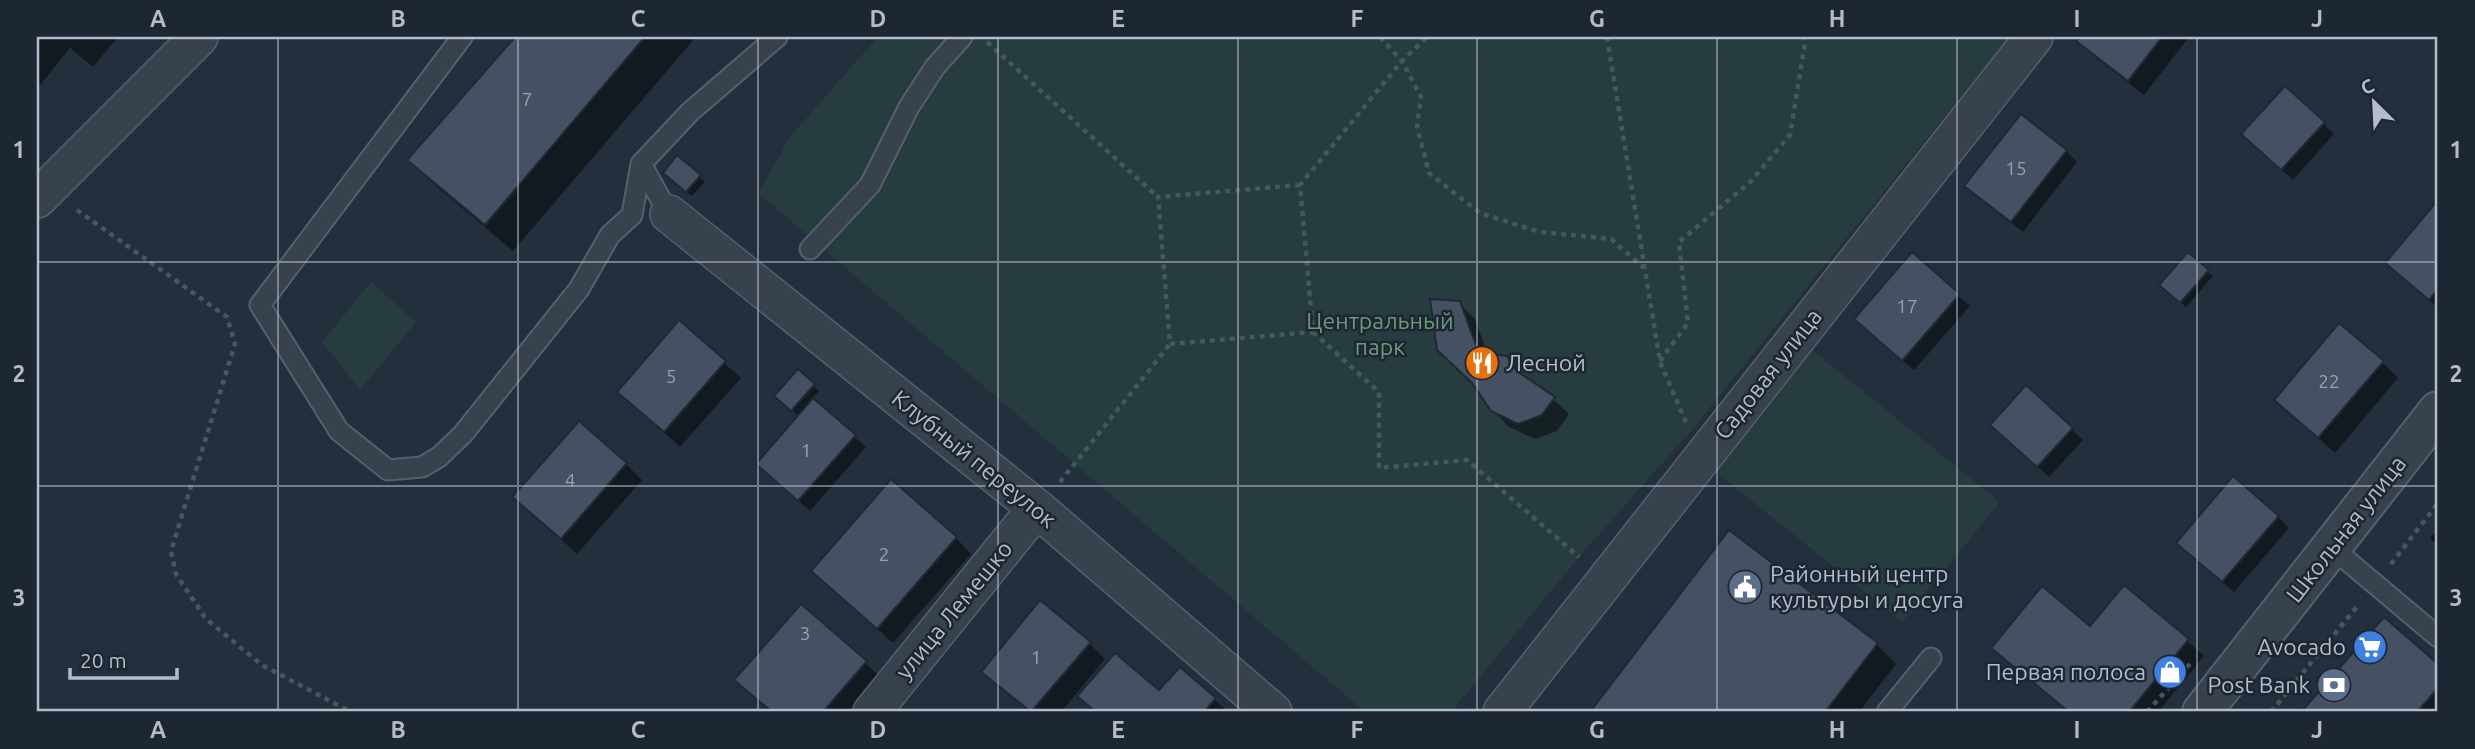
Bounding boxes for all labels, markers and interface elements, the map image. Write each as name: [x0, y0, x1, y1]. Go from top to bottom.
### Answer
text: A: [150, 6, 166, 31]
text: B: [390, 6, 406, 31]
text: C: [631, 6, 646, 31]
text: D: [870, 6, 886, 31]
text: E: [1111, 6, 1125, 31]
text: F: [1351, 6, 1364, 31]
text: G: [1589, 6, 1605, 31]
text: H: [1829, 6, 1845, 31]
text: I: [2074, 6, 2080, 31]
text: J: [2311, 6, 2323, 31]
north arrow: [2338, 66, 2408, 136]
text: С: [2357, 74, 2377, 99]
house number: 7: [522, 88, 532, 110]
text: 1: [13, 137, 25, 162]
text: 1: [2450, 137, 2462, 162]
house number: 15: [2005, 157, 2027, 179]
house number: 17: [1896, 295, 1918, 317]
street label: Садовая улица: [1709, 304, 1826, 444]
park label: Центральный парк: [1306, 308, 1454, 359]
restaurant icon: Лесной: [1463, 344, 1501, 382]
place label: Лесной: [1506, 350, 1586, 375]
text: 2: [13, 361, 25, 386]
text: 2: [2450, 361, 2462, 386]
house number: 5: [666, 365, 676, 387]
house number: 22: [2318, 370, 2340, 392]
street label: Клубный переулок: [887, 385, 1061, 532]
house number: 1: [801, 439, 811, 461]
street label: Школьная улица: [2281, 451, 2410, 607]
house number: 4: [565, 469, 575, 491]
street label: улица Лемешко: [890, 536, 1017, 684]
house number: 2: [879, 543, 889, 565]
place label: Районный центр культуры и досуга: [1770, 561, 1964, 612]
public building icon: Районный центр культуры и досуга: [1726, 568, 1764, 606]
text: 3: [13, 585, 25, 610]
text: 3: [2450, 585, 2462, 610]
house number: 3: [800, 622, 810, 644]
supermarket icon: Avocado: [2351, 628, 2389, 666]
place label: Avocado: [2257, 634, 2346, 659]
scale bar: [70, 637, 177, 681]
house number: 1: [1031, 646, 1041, 668]
text: 20 m: [80, 648, 127, 672]
shop icon: Первая полоса: [2151, 653, 2189, 691]
place label: Первая полоса: [1986, 659, 2146, 684]
bank icon: Post Bank: [2315, 666, 2353, 704]
place label: Post Bank: [2208, 672, 2310, 697]
text: A: [150, 717, 166, 742]
text: B: [390, 717, 406, 742]
text: C: [631, 717, 646, 742]
text: D: [870, 717, 886, 742]
text: E: [1111, 717, 1125, 742]
text: F: [1351, 717, 1364, 742]
text: G: [1589, 717, 1605, 742]
text: H: [1829, 717, 1845, 742]
text: I: [2074, 717, 2080, 742]
text: J: [2311, 717, 2323, 742]

